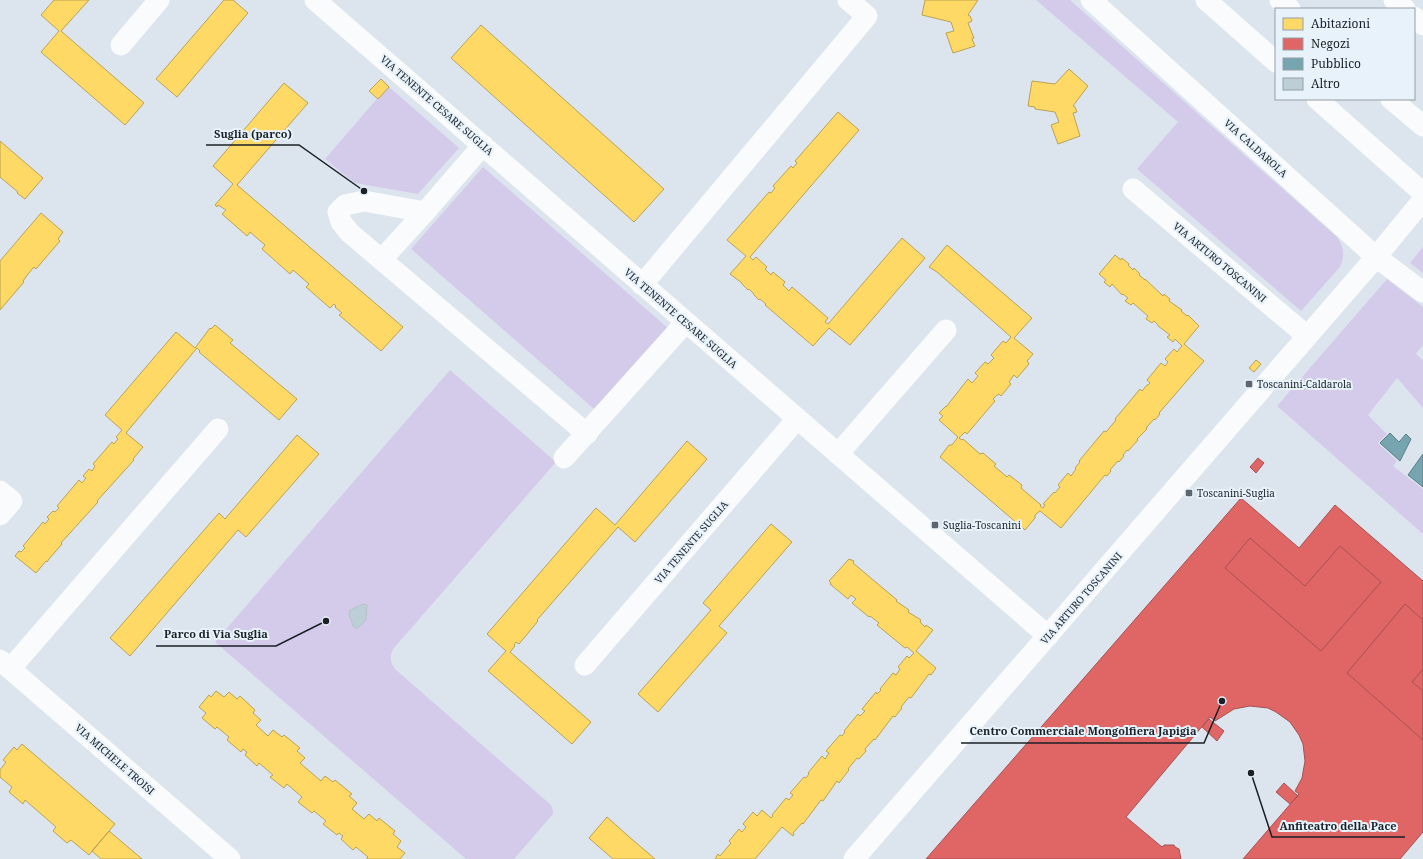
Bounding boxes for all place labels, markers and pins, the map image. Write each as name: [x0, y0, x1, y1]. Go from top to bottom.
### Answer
callout: Suglia (parco): [206, 122, 299, 145]
place label: Toscanini-Caldarola: [1257, 377, 1352, 391]
marker: Toscanini-Caldarola: [1244, 379, 1254, 389]
place label: Toscanini-Suglia: [1197, 486, 1275, 500]
marker: Toscanini-Suglia: [1184, 488, 1194, 498]
place label: Suglia-Toscanini: [943, 518, 1022, 532]
marker: Suglia-Toscanini: [930, 520, 940, 530]
callout: Parco di Via Suglia: [156, 623, 276, 646]
callout: Centro Commerciale Mongolfiera Japigia: [961, 720, 1204, 743]
callout: Anfiteatro della Pace: [1272, 814, 1405, 837]

